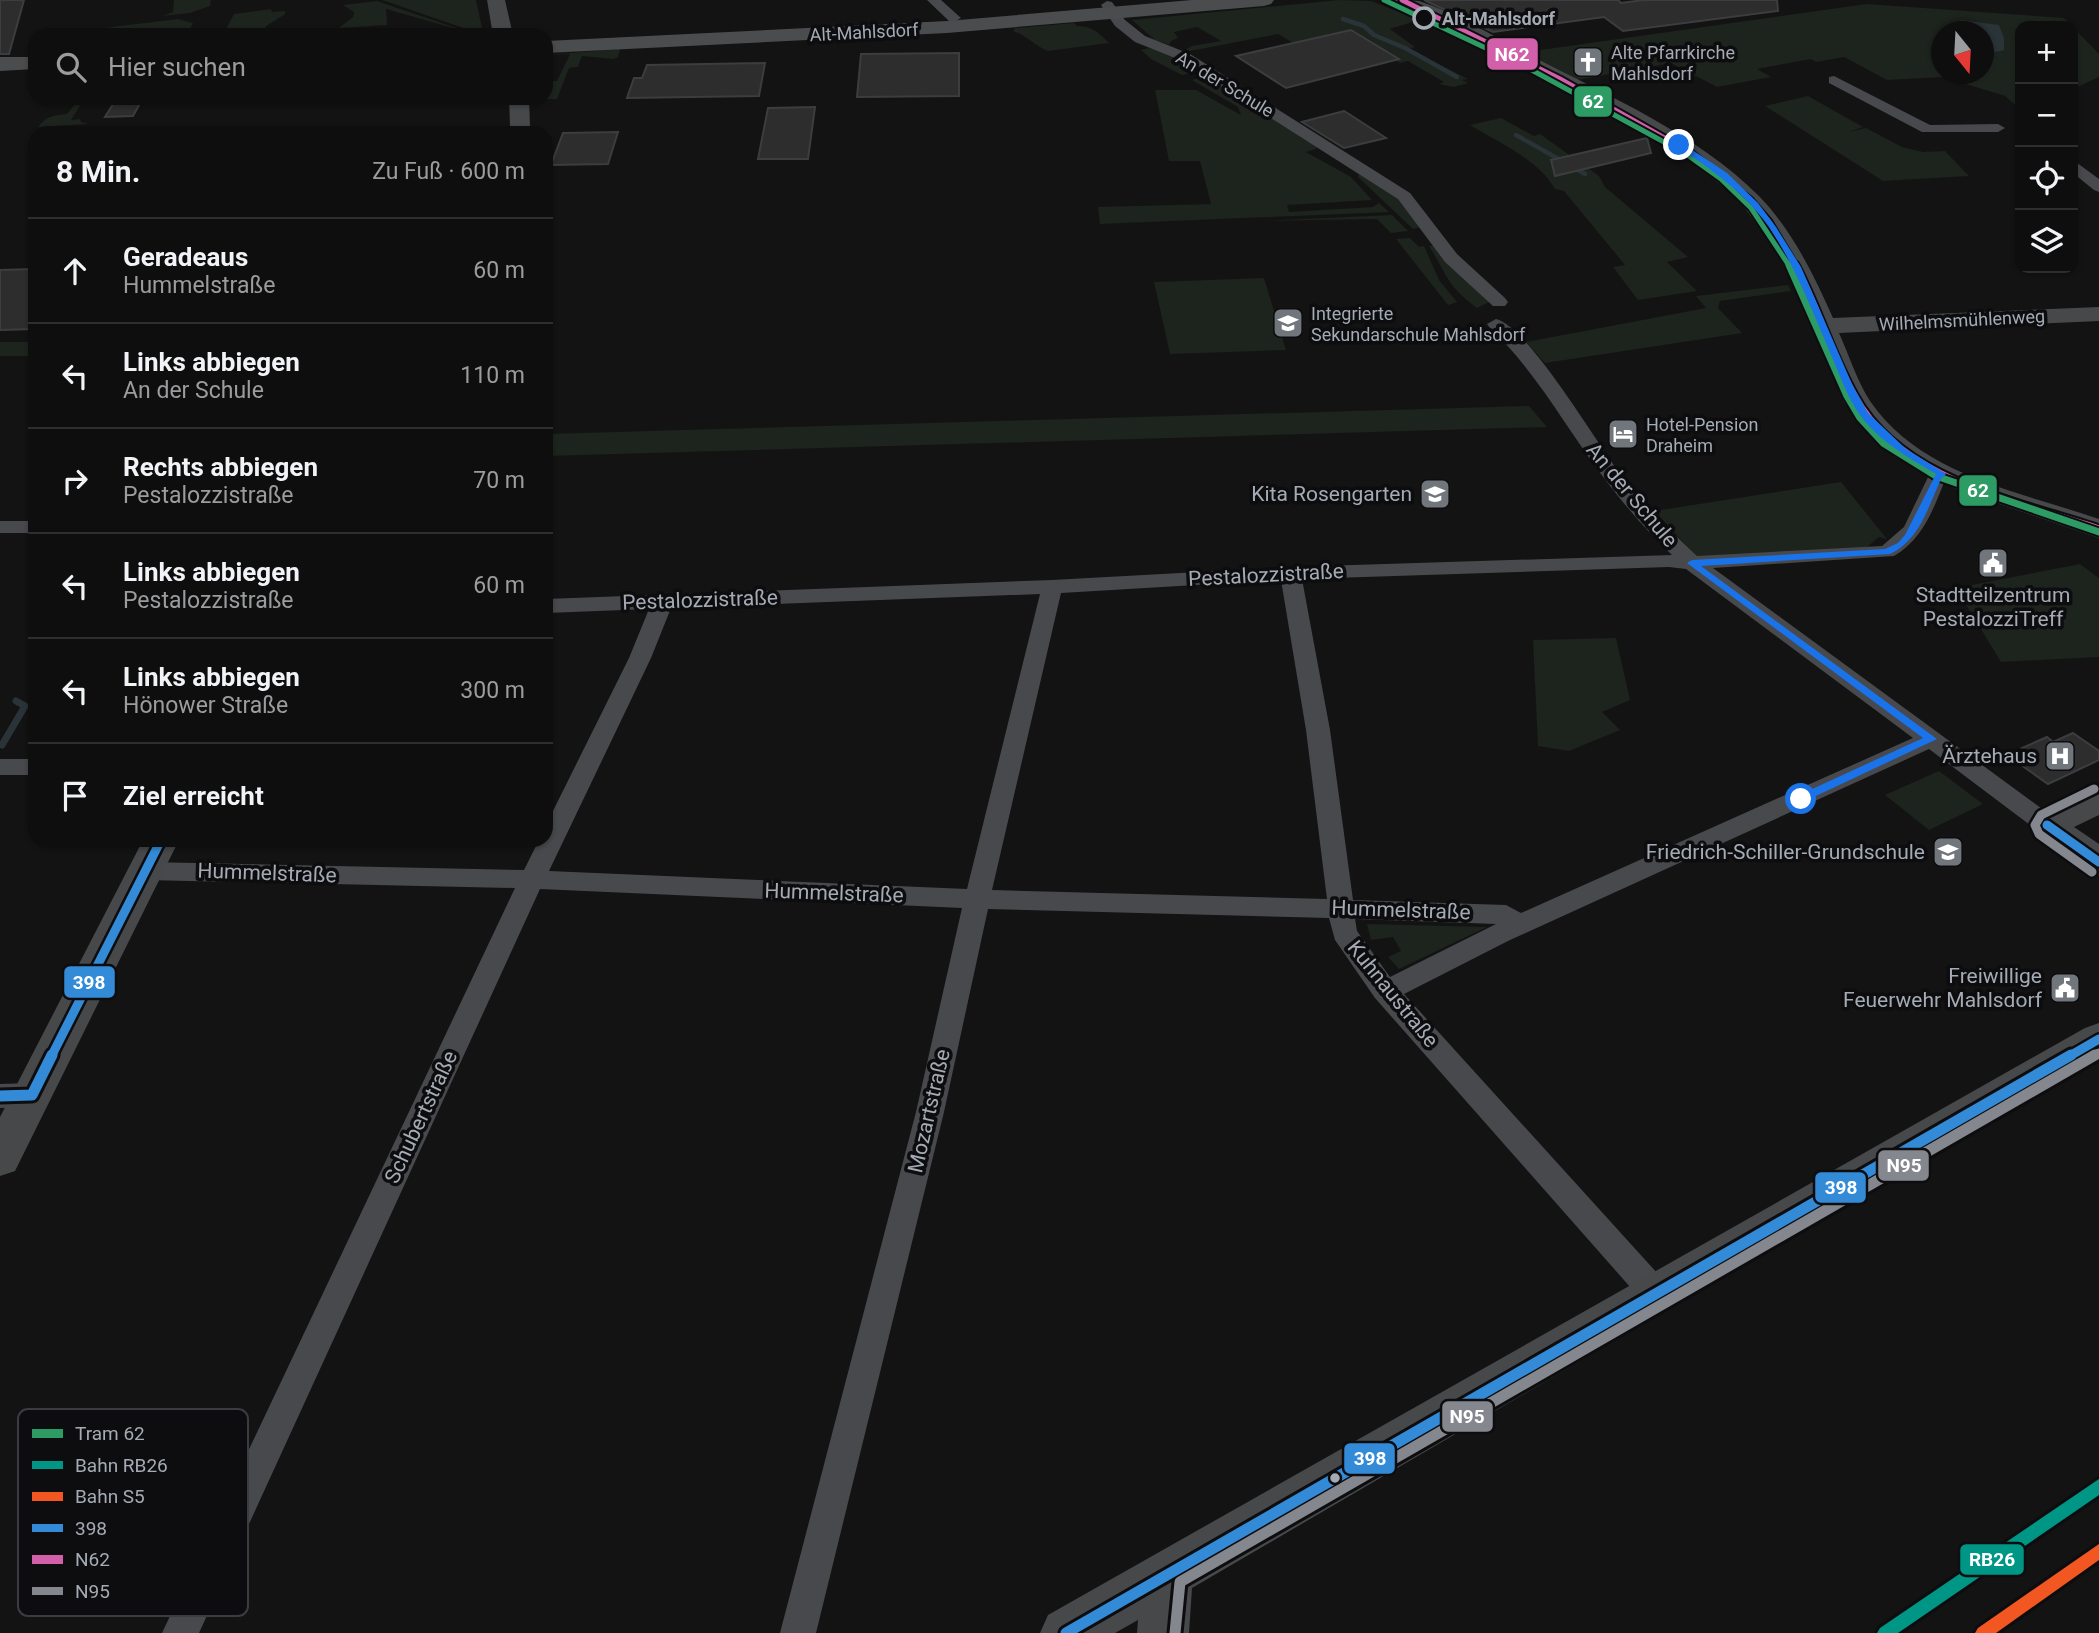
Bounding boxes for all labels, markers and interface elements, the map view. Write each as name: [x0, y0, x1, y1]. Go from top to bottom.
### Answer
marker: Alt-Mahlsdorf: [1413, 7, 1435, 29]
place label: Alt-Mahlsdorf: [1442, 8, 1556, 29]
street label: Alt-Mahlsdorf: [809, 19, 920, 45]
north arrow: [1931, 21, 1994, 84]
map controls: [2015, 21, 2078, 273]
button: +: [2015, 21, 2078, 84]
search box: [28, 28, 553, 105]
line badge: N62: [1486, 37, 1539, 71]
place label: Alte Pfarrkirche Mahlsdorf: [1611, 42, 1735, 84]
text: N62: [1494, 43, 1530, 66]
church icon: Alte Pfarrkirche Mahlsdorf: [1571, 45, 1605, 79]
street label: An der Schule: [1172, 47, 1278, 121]
icon: search: [52, 48, 90, 86]
text: Hier suchen: [108, 52, 246, 82]
button: −: [2015, 84, 2078, 147]
line badge: 62: [1573, 85, 1613, 118]
text: 62: [1582, 90, 1604, 113]
route end: [1663, 129, 1694, 160]
button: locate: [2015, 147, 2078, 210]
text: 8 Min.: [56, 154, 140, 189]
text: Zu Fuß · 600 m: [372, 158, 525, 185]
button: layers: [2015, 210, 2078, 273]
text: Geradeaus: [123, 242, 248, 272]
icon: ahead: [56, 252, 94, 290]
text: 60 m: [473, 257, 525, 284]
text: Hummelstraße: [123, 272, 275, 299]
place label: Integrierte Sekundarschule Mahlsdorf: [1311, 303, 1526, 345]
street label: Wilhelmsmühlenweg: [1878, 305, 2046, 335]
school or university icon: Integrierte Sekundarschule Mahlsdorf: [1271, 306, 1305, 340]
text: Links abbiegen: [123, 347, 300, 377]
icon: left: [56, 357, 94, 395]
text: 110 m: [460, 362, 525, 389]
text: An der Schule: [123, 377, 264, 404]
place label: Hotel-Pension Draheim: [1646, 414, 1759, 456]
hotel icon: Hotel-Pension Draheim: [1606, 417, 1640, 451]
street label: An der Schule: [1581, 438, 1683, 552]
text: Rechts abbiegen: [123, 452, 318, 482]
icon: right: [56, 462, 94, 500]
text: 70 m: [473, 467, 525, 494]
line badge: 62: [1958, 474, 1998, 507]
school or university icon: Kita Rosengarten: [1418, 477, 1452, 511]
text: 62: [1967, 479, 1989, 502]
text: Pestalozzistraße: [123, 482, 294, 509]
place label: Kita Rosengarten: [1251, 482, 1412, 506]
public building icon: Stadtteilzentrum PestalozziTreff: [1976, 546, 2010, 580]
text: Links abbiegen: [123, 557, 300, 587]
street label: Pestalozzistraße: [1188, 559, 1344, 591]
icon: left: [56, 567, 94, 605]
text: 60 m: [473, 572, 525, 599]
place label: Stadtteilzentrum PestalozziTreff: [1916, 583, 2070, 631]
street label: Pestalozzistraße: [622, 585, 778, 615]
text: Pestalozzistraße: [123, 587, 294, 614]
text: Links abbiegen: [123, 662, 300, 692]
icon: left: [56, 672, 94, 710]
text: 300 m: [460, 677, 525, 704]
text: Hönower Straße: [123, 692, 288, 719]
hospital icon: Ärztehaus: [2043, 739, 2077, 773]
place label: Ärztehaus: [1942, 744, 2037, 768]
icon: arrive: [56, 777, 94, 815]
text: Ziel erreicht: [123, 781, 264, 811]
route start: [1785, 783, 1816, 814]
school or university icon: Friedrich-Schiller-Grundschule: [1931, 835, 1965, 869]
place label: Friedrich-Schiller-Grundschule: [1646, 840, 1925, 864]
street label: Hummelstraße: [197, 859, 337, 887]
street label: Hummelstraße: [764, 879, 904, 907]
street label: Hummelstraße: [1331, 896, 1471, 924]
street label: Kuhnaustraße: [1343, 936, 1443, 1052]
place label: Freiwillige Feuerwehr Mahlsdorf: [1843, 964, 2043, 1012]
line badge: 398: [63, 965, 116, 999]
text: 398: [73, 971, 105, 994]
public building icon: Freiwillige Feuerwehr Mahlsdorf: [2048, 971, 2082, 1005]
street label: Schubertstraße: [380, 1047, 462, 1187]
street label: Mozartstraße: [903, 1047, 955, 1175]
line badge: N95: [1877, 1149, 1930, 1182]
text: N95: [1886, 1154, 1922, 1177]
line badge: 398: [1814, 1171, 1867, 1204]
text: 398: [1825, 1176, 1857, 1199]
line badge: N95: [1441, 1400, 1494, 1433]
text: N95: [1449, 1405, 1485, 1428]
legend: [18, 1409, 248, 1616]
text: Tram 62: [75, 1422, 145, 1445]
line badge: 398: [1343, 1442, 1396, 1475]
text: 398: [1354, 1447, 1386, 1470]
text: Bahn RB26: [75, 1454, 168, 1477]
unlabelled marker: [1328, 1471, 1342, 1485]
text: Bahn S5: [75, 1485, 145, 1508]
text: 398: [75, 1517, 107, 1540]
line badge: RB26: [1959, 1543, 2025, 1576]
text: N62: [75, 1548, 110, 1571]
text: RB26: [1969, 1548, 2015, 1571]
text: N95: [75, 1580, 110, 1603]

